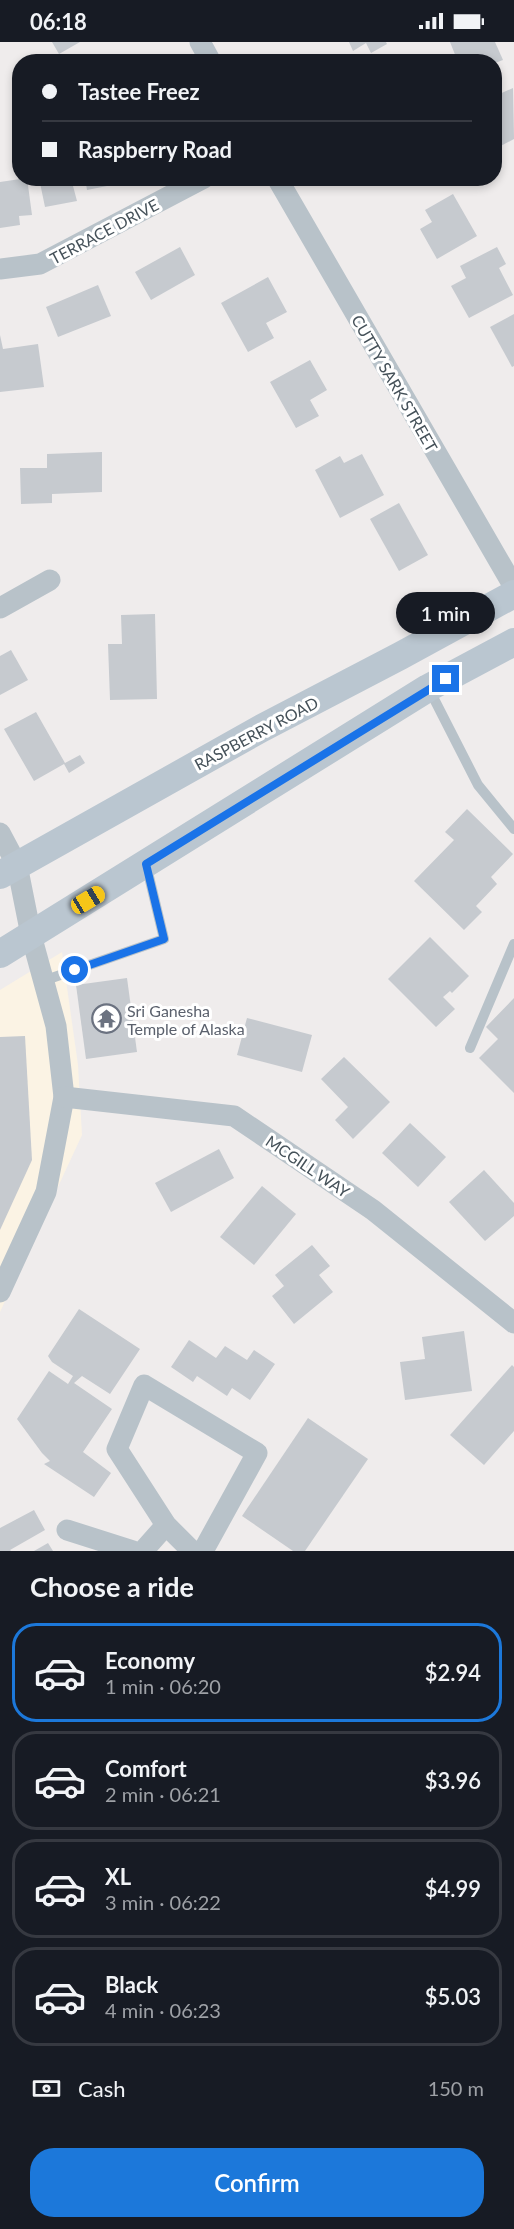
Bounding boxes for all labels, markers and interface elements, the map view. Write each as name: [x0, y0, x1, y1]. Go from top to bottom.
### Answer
text: 06:18: [30, 8, 87, 35]
text: Tastee Freez: [78, 78, 200, 105]
text: Raspberry Road: [78, 136, 232, 163]
street label: TERRACE DRIVE: [47, 194, 161, 268]
street label: CUTTY SARK STREET: [348, 311, 442, 455]
callout: 1 min: [396, 592, 496, 634]
text: 1 min: [421, 601, 470, 625]
route end: [432, 665, 459, 692]
street label: RASPBERRY ROAD: [191, 692, 321, 774]
car: [68, 883, 108, 917]
route start: [61, 956, 88, 983]
place label: Sri Ganesha Temple of Alaska: [127, 1001, 245, 1038]
temple icon: Sri Ganesha Temple of Alaska: [90, 1003, 122, 1035]
street label: MCGILL WAY: [263, 1131, 353, 1201]
text: Choose a ride: [30, 1570, 194, 1603]
icon: car: [33, 1646, 87, 1700]
text: Economy: [105, 1647, 195, 1674]
text: $2.94: [425, 1659, 481, 1686]
text: 1 min · 06:20: [105, 1674, 221, 1698]
icon: car: [33, 1754, 87, 1808]
text: Comfort: [105, 1755, 187, 1782]
text: $3.96: [425, 1767, 481, 1794]
text: 2 min · 06:21: [105, 1782, 221, 1806]
icon: car: [33, 1862, 87, 1916]
text: XL: [105, 1863, 131, 1890]
text: $4.99: [425, 1875, 481, 1902]
text: 3 min · 06:22: [105, 1890, 221, 1914]
icon: car: [33, 1970, 87, 2024]
text: Black: [105, 1971, 158, 1998]
text: $5.03: [425, 1983, 481, 2010]
text: 4 min · 06:23: [105, 1998, 221, 2022]
icon: cash: [30, 2072, 63, 2105]
text: Cash: [78, 2075, 125, 2102]
text: 150 m: [428, 2076, 484, 2100]
button: Confirm: [30, 2148, 484, 2217]

